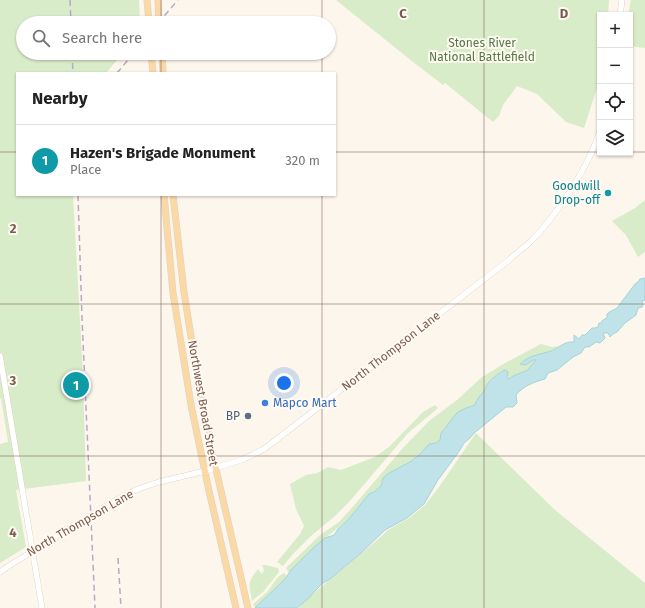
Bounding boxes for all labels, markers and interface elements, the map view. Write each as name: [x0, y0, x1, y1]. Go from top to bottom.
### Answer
text: C: [399, 6, 407, 21]
text: D: [560, 6, 569, 21]
map controls: [597, 12, 633, 156]
button: +: [597, 12, 633, 48]
search box: [16, 16, 336, 60]
icon: search: [30, 27, 52, 49]
text: Search here: [62, 29, 142, 47]
park label: Stones River National Battlefield: [429, 36, 535, 64]
button: −: [597, 48, 633, 84]
button: locate: [597, 84, 633, 120]
text: Nearby: [32, 88, 87, 109]
button: layers: [597, 120, 633, 156]
text: Hazen's Brigade Monument: [70, 144, 256, 162]
text: 1: [42, 153, 48, 168]
text: 320 m: [285, 153, 320, 168]
text: Place: [70, 162, 101, 177]
place label: Goodwill Drop-off: [552, 179, 601, 207]
marker: Goodwill Drop-off: [603, 188, 613, 198]
text: 2: [10, 221, 17, 236]
street label: North Thompson Lane: [339, 308, 443, 394]
street label: Northwest Broad Street: [185, 339, 221, 468]
pin: 1: [63, 370, 89, 400]
text: 3: [9, 373, 17, 388]
your location: [274, 373, 294, 393]
place label: Mapco Mart: [273, 396, 337, 410]
marker: Mapco Mart: [260, 398, 270, 408]
place label: BP: [226, 409, 240, 423]
marker: BP: [243, 411, 253, 421]
street label: North Thompson Lane: [24, 487, 136, 559]
text: 4: [9, 525, 17, 540]

